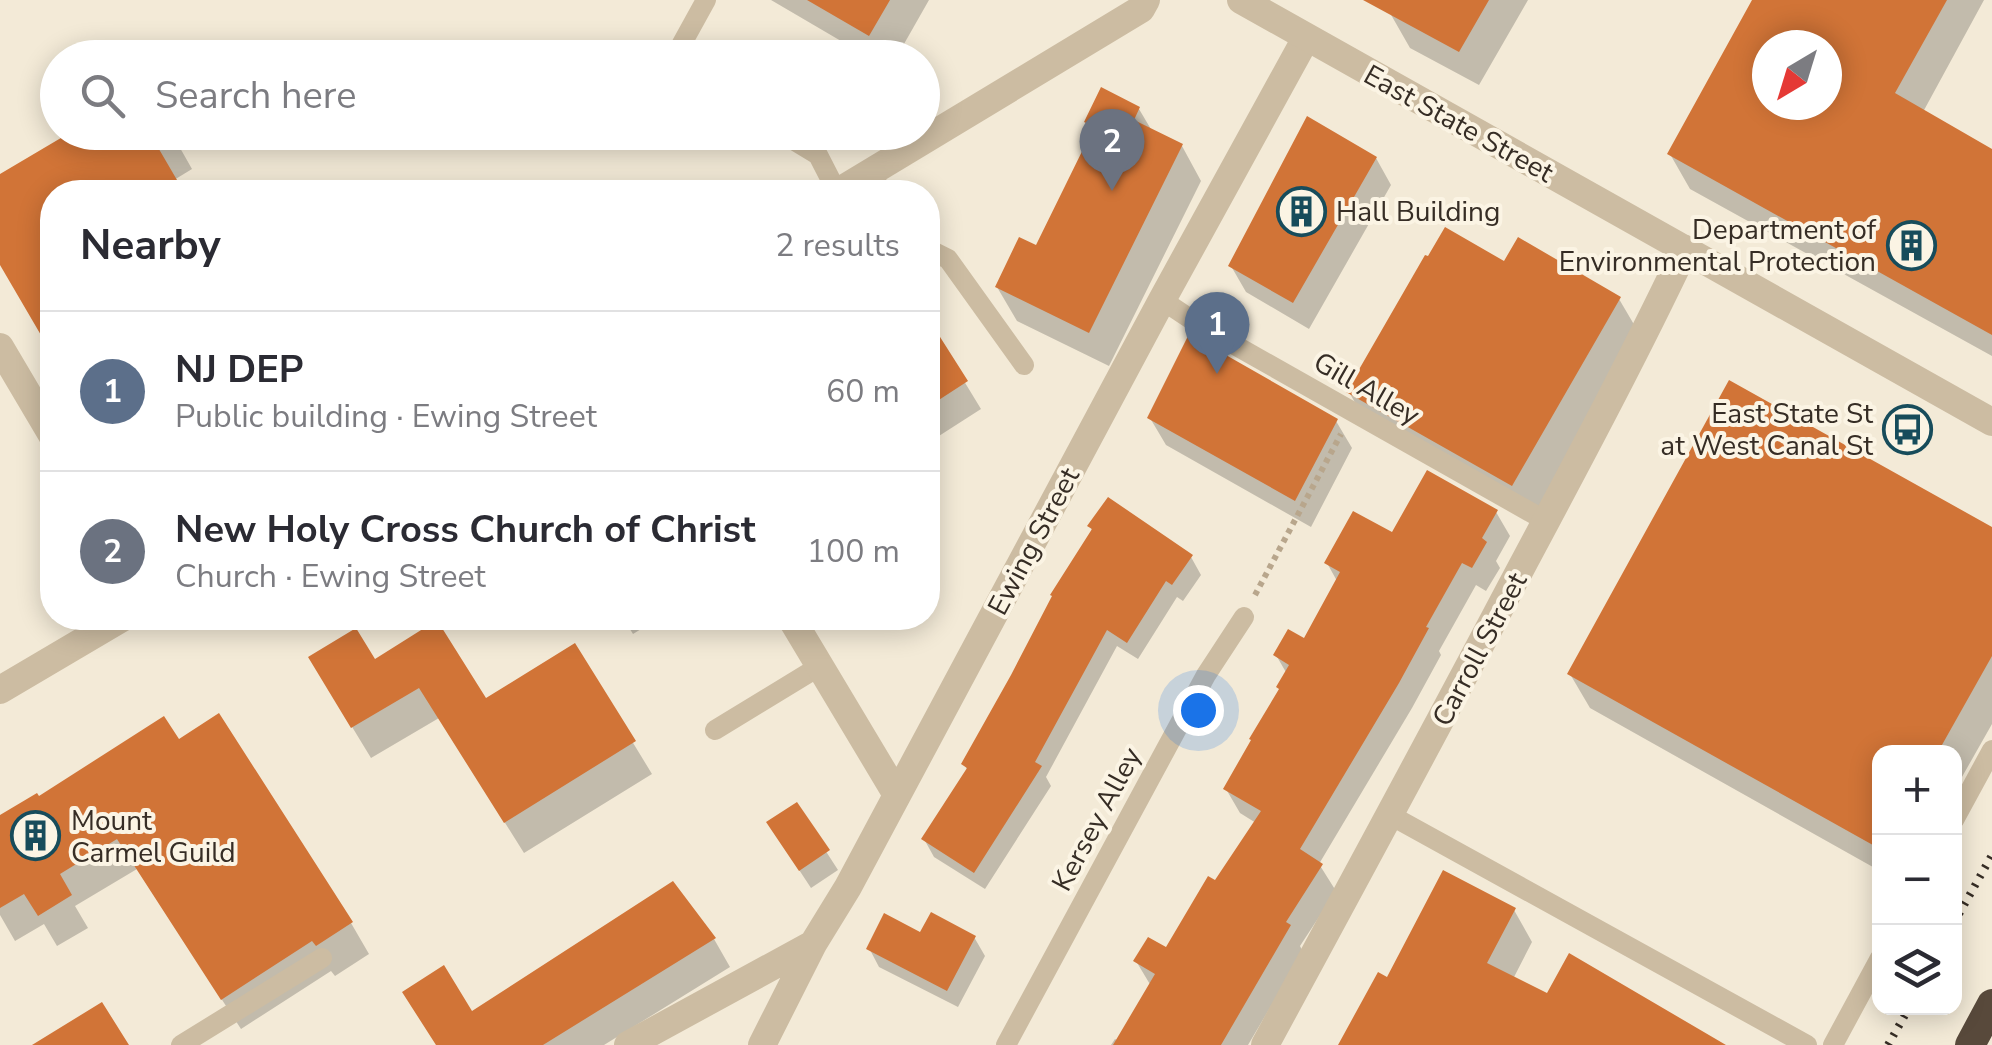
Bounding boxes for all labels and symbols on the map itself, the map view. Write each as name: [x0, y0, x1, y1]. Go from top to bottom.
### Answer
north arrow: [1752, 30, 1842, 120]
street label: East State Street: [1357, 56, 1560, 192]
pin: 2: [1080, 109, 1144, 191]
building icon: Hall Building: [1275, 185, 1327, 237]
place label: Hall Building: [1336, 193, 1500, 231]
place label: Department of Environmental Protection: [1559, 211, 1877, 281]
building icon: Department of Environmental Protection: [1885, 219, 1937, 271]
pin: 1: [1184, 292, 1250, 374]
street label: Gill Alley: [1307, 343, 1427, 435]
place label: East State St at West Canal St: [1660, 395, 1873, 465]
bus stop icon: East State St at West Canal St: [1882, 403, 1934, 455]
street label: Ewing Street: [979, 461, 1089, 622]
street label: Carroll Street: [1423, 566, 1536, 733]
your location: [1173, 685, 1224, 736]
street label: Kersey Alley: [1043, 740, 1151, 898]
place label: Mount Carmel Guild: [71, 802, 236, 872]
building icon: Mount Carmel Guild: [10, 810, 62, 862]

